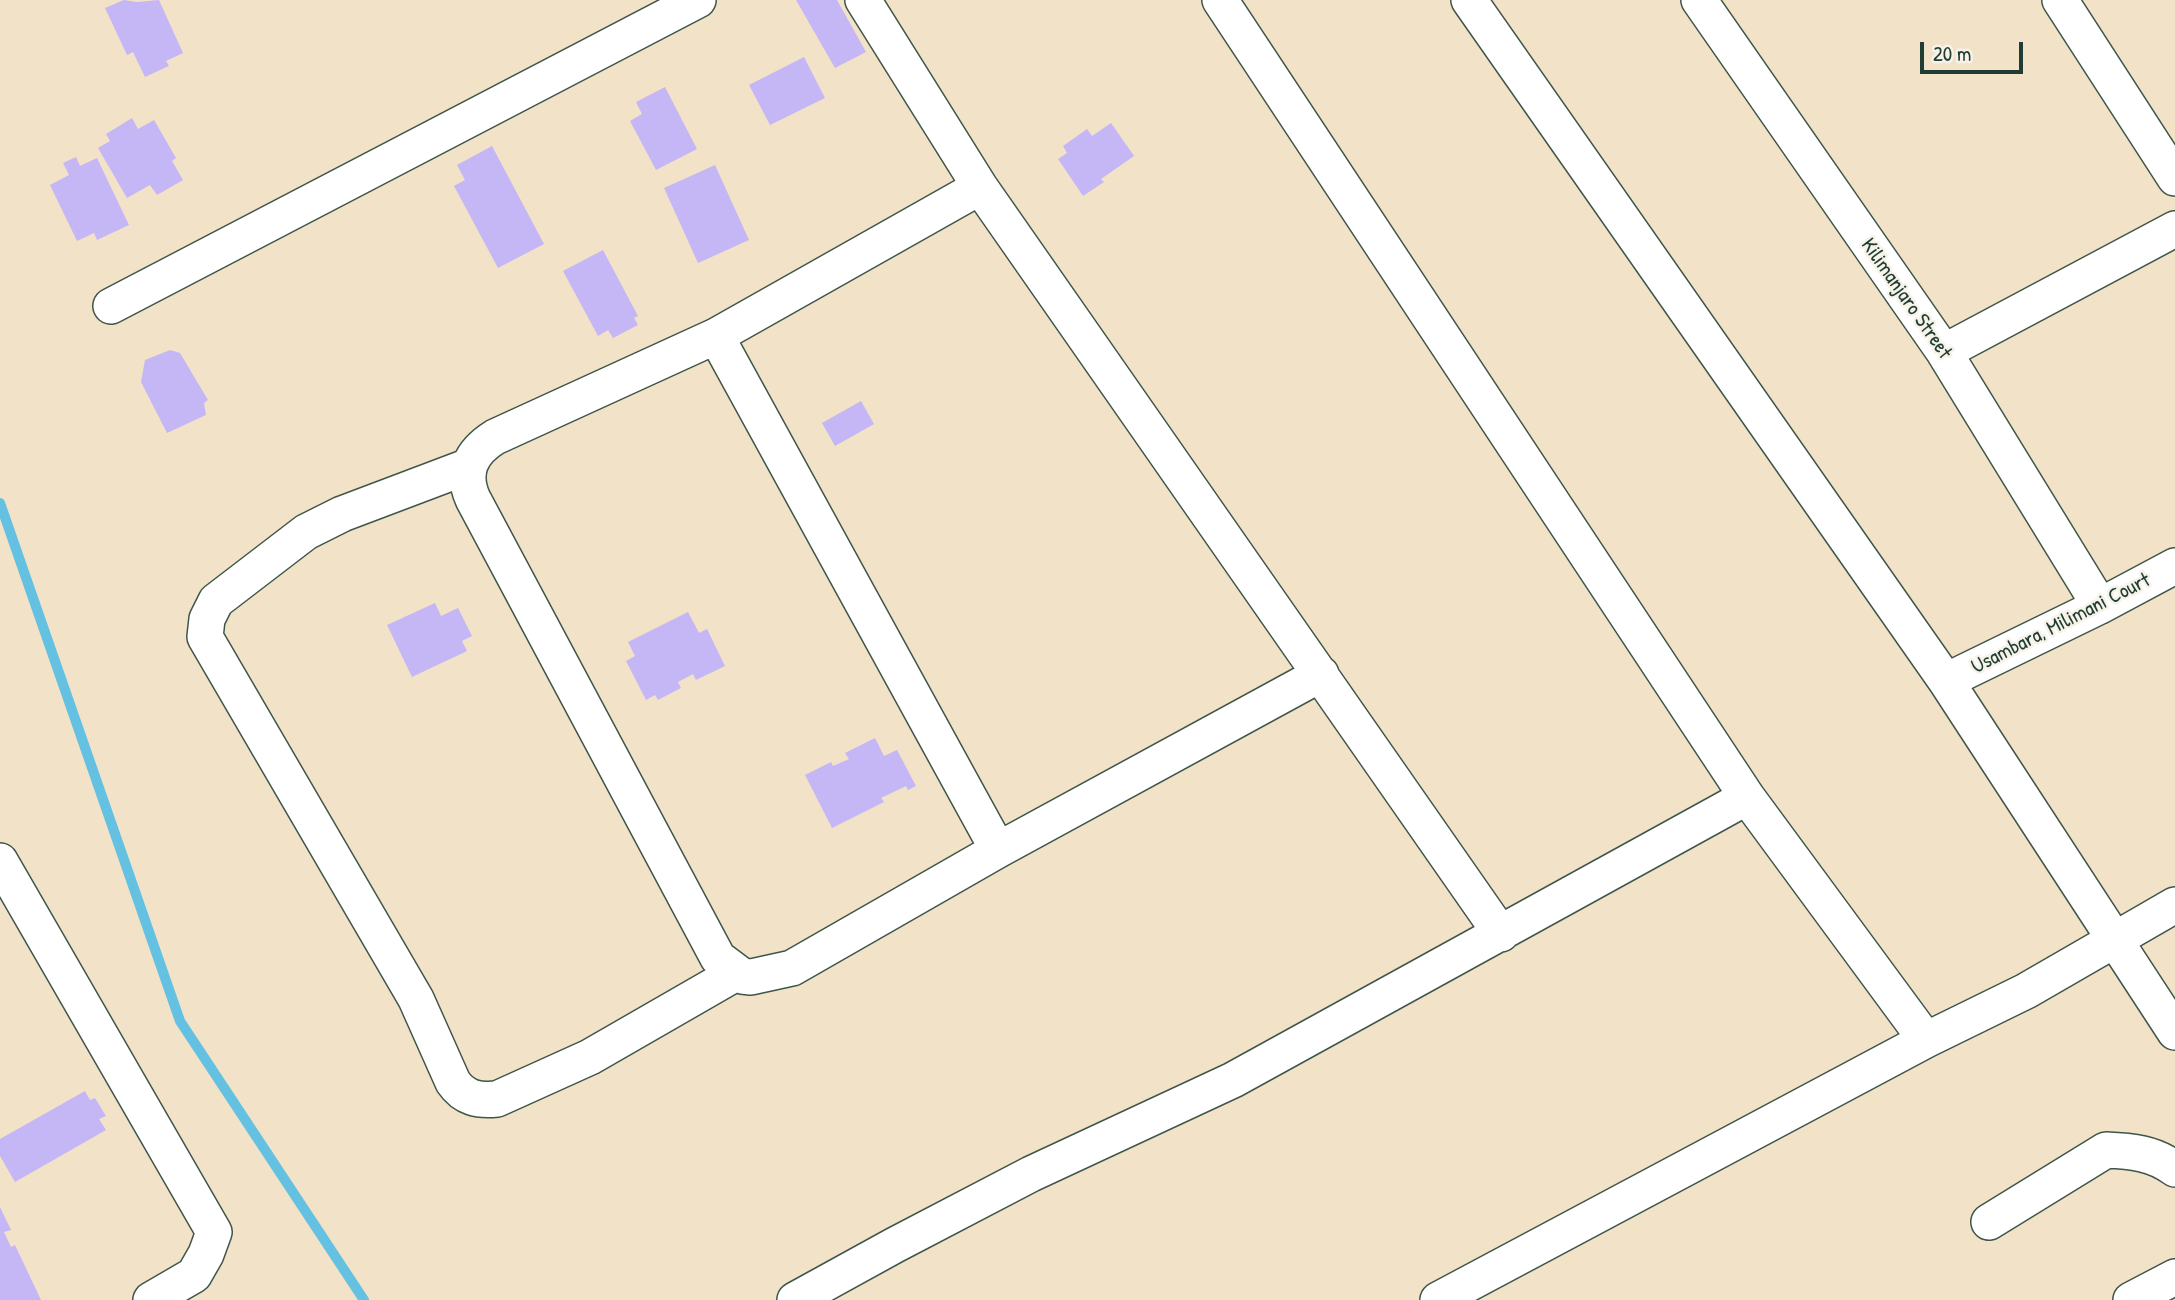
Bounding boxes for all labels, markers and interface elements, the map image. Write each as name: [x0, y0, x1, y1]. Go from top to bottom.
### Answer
scale bar: [1923, 28, 2026, 72]
text: 20 m: [1933, 39, 1971, 68]
street label: Kilimanjaro Street: [1855, 234, 1957, 364]
street label: Usambara, Milimani Court: [1967, 568, 2155, 680]

